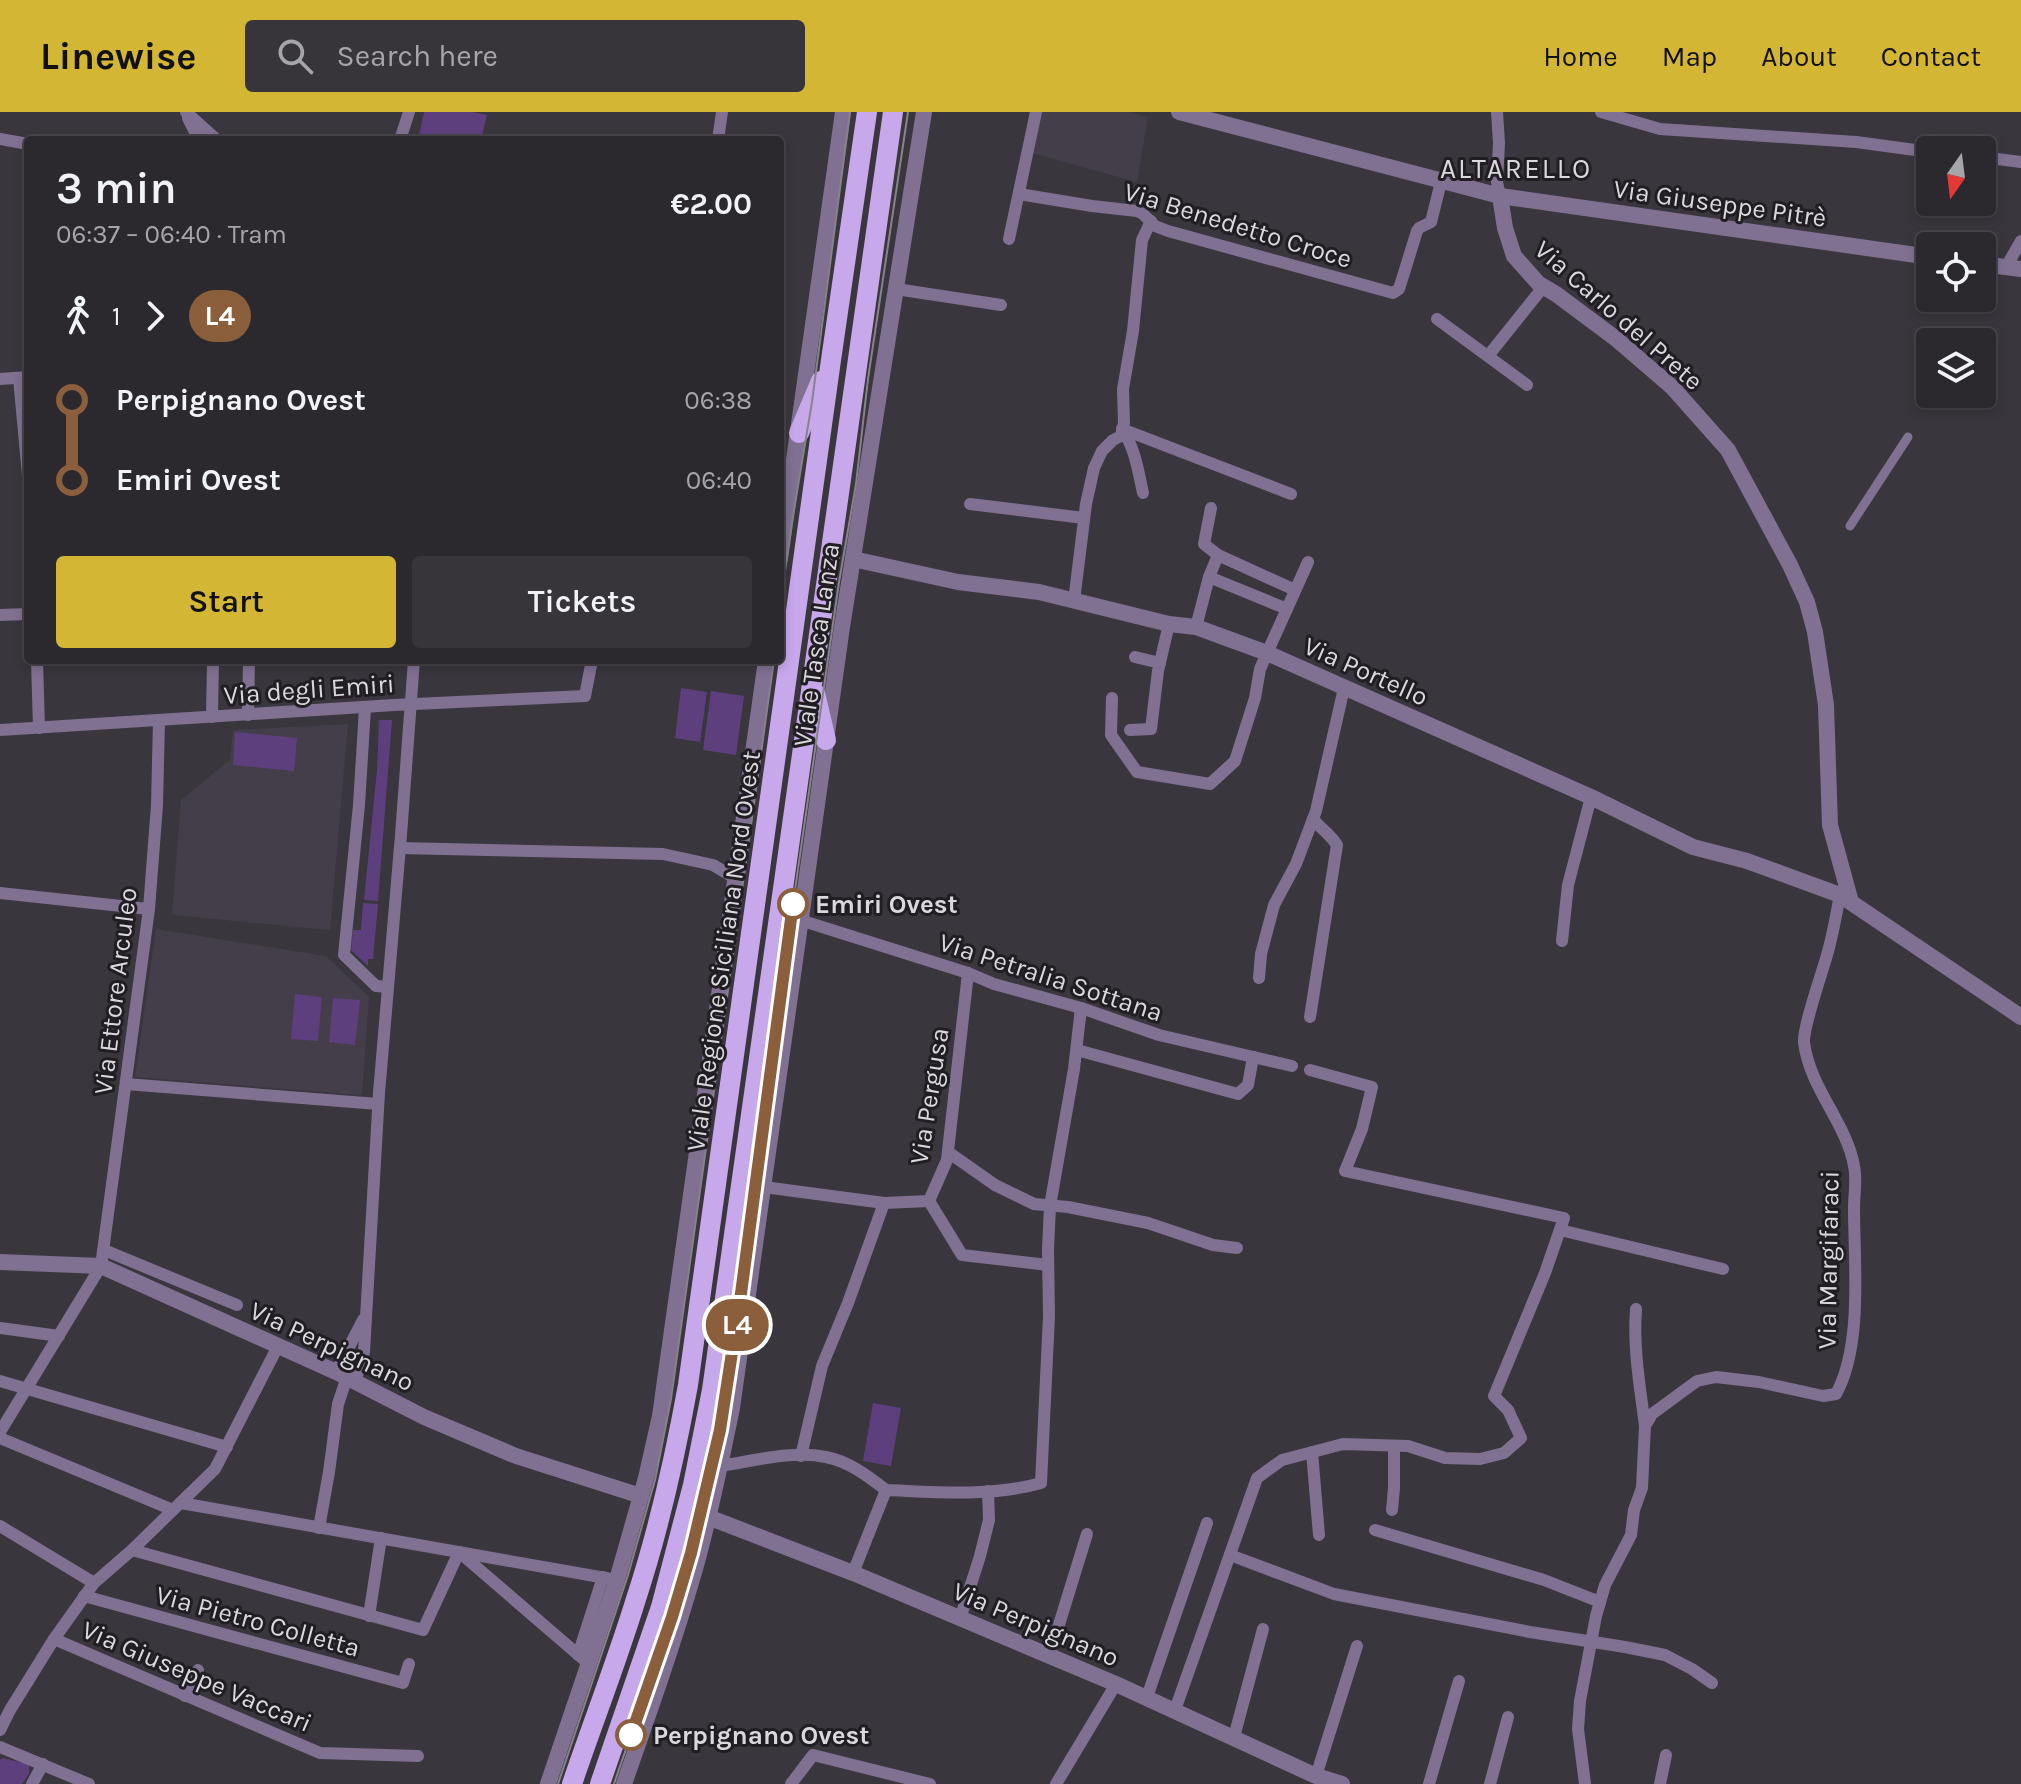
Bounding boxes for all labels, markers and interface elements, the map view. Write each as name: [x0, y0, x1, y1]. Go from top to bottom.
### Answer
search box: [245, 20, 805, 92]
text: Linewise: [40, 34, 197, 79]
icon: search: [273, 34, 317, 78]
text: Search here: [337, 38, 498, 74]
text: Home: [1543, 40, 1618, 73]
text: Map: [1662, 40, 1717, 73]
text: About: [1761, 40, 1837, 73]
text: Contact: [1881, 40, 1981, 73]
north arrow: [1916, 136, 1996, 216]
map controls: [1916, 136, 1996, 408]
district label: ALTARELLO: [1440, 152, 1592, 185]
text: 3 min: [56, 163, 177, 214]
street label: Via Giuseppe Pitrè: [1611, 173, 1828, 234]
street label: Via Benedetto Croce: [1120, 176, 1355, 275]
text: €2.00: [670, 186, 752, 222]
text: 06:37 – 06:40 · Tram: [56, 219, 287, 250]
button: locate: [1916, 232, 1996, 312]
street label: Via Carlo del Prete: [1528, 234, 1709, 397]
icon: walk: [56, 294, 100, 338]
icon: forward: [133, 294, 177, 338]
text: L4: [205, 299, 235, 332]
text: 1: [112, 301, 121, 332]
button: layers: [1916, 328, 1996, 408]
text: Perpignano Ovest: [116, 382, 366, 418]
text: 06:38: [684, 385, 752, 416]
text: Emiri Ovest: [116, 462, 281, 498]
text: 06:40: [686, 465, 752, 496]
street label: Viale Tasca Lanza: [787, 541, 846, 749]
button: Start: [56, 556, 396, 648]
button: Tickets: [412, 556, 752, 648]
street label: Via Portello: [1299, 630, 1433, 713]
street label: Via degli Emiri: [222, 668, 396, 711]
street label: Viale Regione Siciliana Nord Ovest: [680, 748, 767, 1153]
street label: Via Ettore Arculeo: [87, 886, 144, 1096]
marker: Emiri Ovest: [778, 889, 808, 919]
place label: Emiri Ovest: [815, 889, 958, 920]
street label: Via Petralia Sottana: [935, 927, 1167, 1028]
street label: Via Pergusa: [903, 1026, 956, 1167]
street label: Via Margifaraci: [1811, 1170, 1846, 1350]
street label: Via Perpignano: [245, 1295, 419, 1398]
line badge: L4: [701, 1299, 773, 1351]
text: L4: [722, 1308, 752, 1341]
street label: Via Perpignano: [948, 1576, 1124, 1673]
street label: Via Pietro Colletta: [153, 1579, 363, 1664]
street label: Via Giuseppe Vaccari: [77, 1614, 316, 1739]
marker: Perpignano Ovest: [616, 1720, 646, 1750]
place label: Perpignano Ovest: [653, 1720, 870, 1751]

